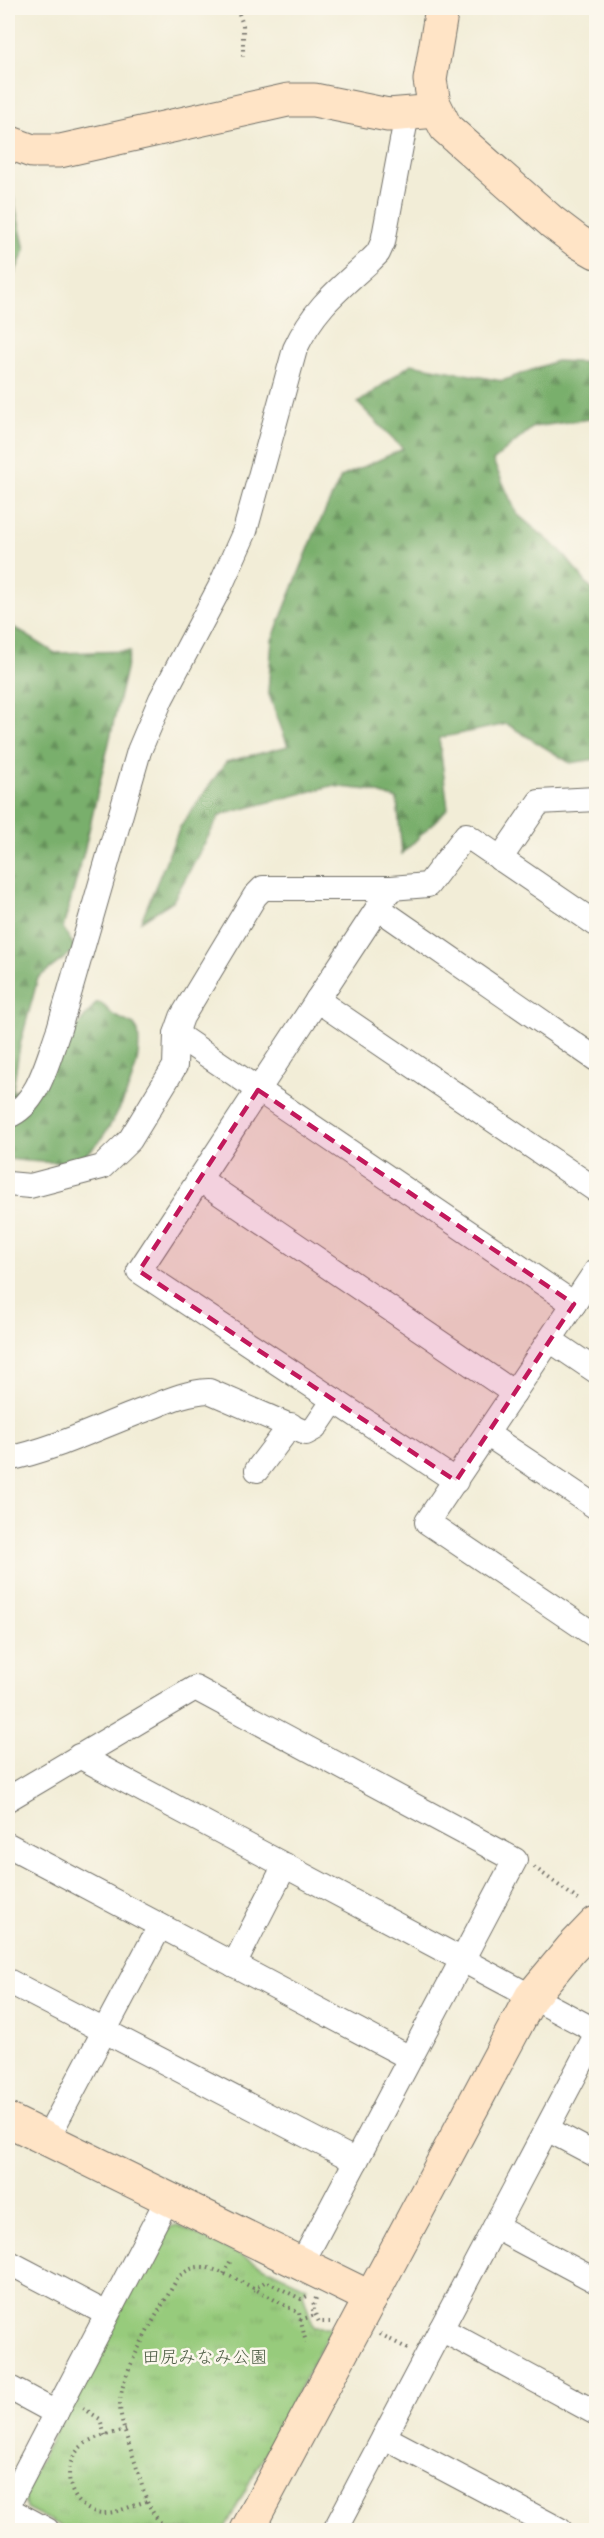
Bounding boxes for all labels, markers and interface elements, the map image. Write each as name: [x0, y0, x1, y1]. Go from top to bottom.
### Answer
park label: 田尻みなみ公園: [142, 2344, 268, 2373]

